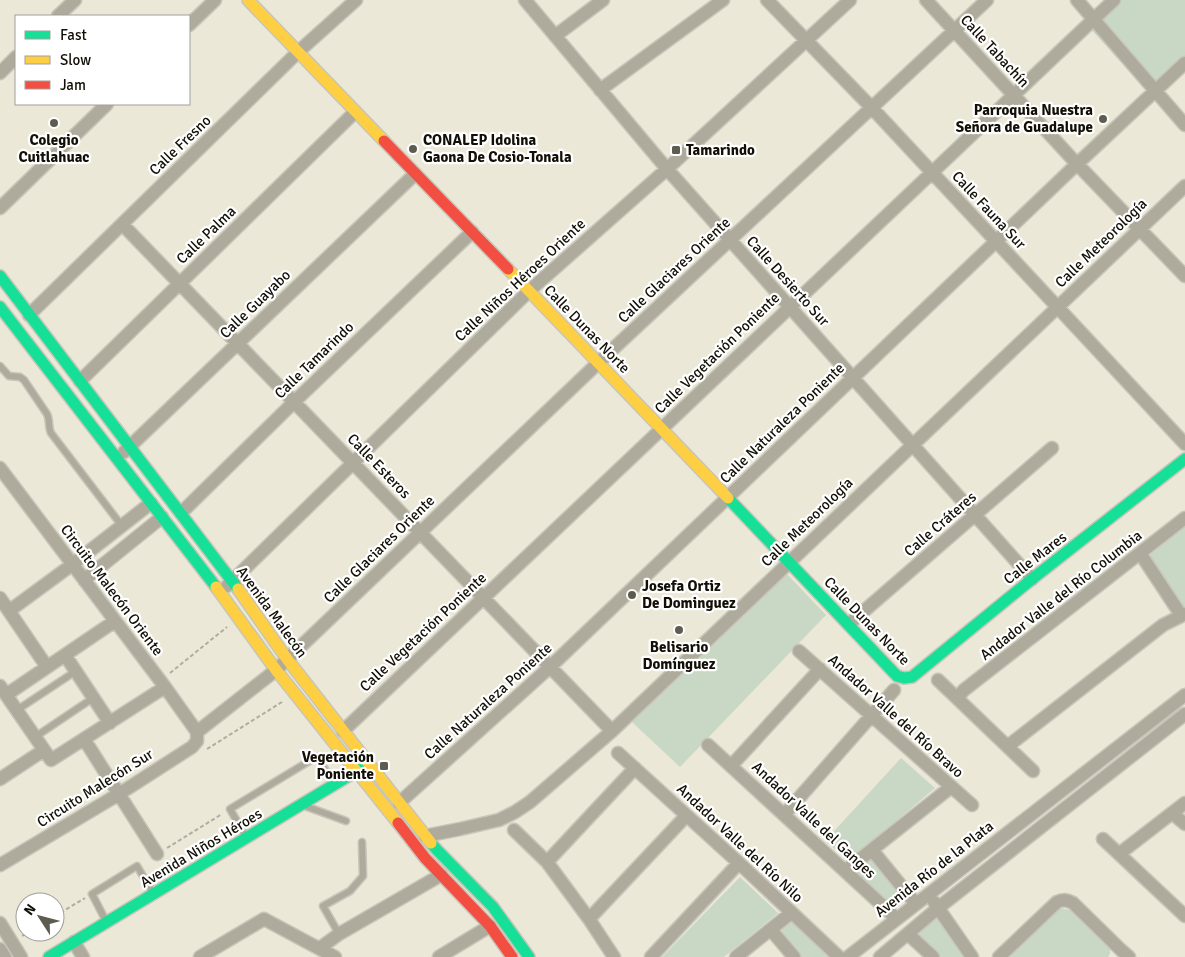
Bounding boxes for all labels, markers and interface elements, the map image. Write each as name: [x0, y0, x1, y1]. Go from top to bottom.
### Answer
street label: Calle Tabachín: [957, 11, 1033, 91]
legend: [15, 15, 190, 105]
text: Fast: [60, 26, 87, 44]
text: Slow: [60, 51, 91, 69]
text: Jam: [60, 76, 86, 94]
place label: Parroquia Nuestra Señora de Guadalupe: [956, 101, 1093, 136]
street label: Calle Fresno: [145, 111, 215, 179]
marker: Parroquia Nuestra Señora de Guadalupe: [1097, 113, 1109, 125]
marker: Colegio Cuitlahuac: [48, 117, 60, 129]
place label: Colegio Cuitlahuac: [19, 131, 89, 166]
place label: CONALEP Idolina Gaona De Cosio-Tonala: [423, 131, 572, 166]
place label: Tamarindo: [686, 141, 755, 159]
marker: CONALEP Idolina Gaona De Cosio-Tonala: [407, 143, 419, 155]
marker: Tamarindo: [670, 144, 682, 156]
street label: Calle Fauna Sur: [948, 167, 1030, 253]
street label: Calle Meteorología: [1051, 195, 1151, 291]
street label: Calle Palma: [173, 202, 239, 268]
street label: Calle Glaciares Oriente: [614, 213, 734, 327]
street label: Calle Niños Héroes Oriente: [451, 215, 589, 345]
street label: Calle Desierto Sur: [743, 232, 834, 330]
street label: Calle Guayabo: [216, 266, 294, 342]
street label: Calle Dunas Norte: [540, 281, 634, 377]
street label: Calle Vegetación Poniente: [651, 289, 783, 417]
street label: Calle Tamarindo: [271, 318, 357, 402]
street label: Calle Naturaleza Poniente: [716, 359, 848, 487]
street label: Calle Esteros: [344, 430, 415, 502]
street label: Calle Meteorología: [757, 474, 857, 570]
street label: Calle Cráteres: [900, 487, 980, 560]
street label: Calle Glaciares Oriente: [320, 491, 438, 607]
street label: Circuito Malecón Oriente: [57, 521, 167, 659]
street label: Andador Valle del Río Columbia: [976, 526, 1146, 664]
street label: Calle Mares: [1000, 528, 1070, 588]
street label: Avenida Malecón: [233, 563, 311, 661]
street label: Calle Vegetación Poniente: [356, 569, 490, 695]
street label: Calle Dunas Norte: [820, 573, 914, 669]
place label: Josefa Ortiz De Dominguez: [642, 577, 736, 612]
marker: Josefa Ortiz De Dominguez: [626, 589, 638, 601]
marker: Belisario Domínguez: [673, 624, 685, 636]
place label: Belisario Domínguez: [642, 638, 716, 673]
street label: Calle Naturaleza Poniente: [420, 639, 556, 763]
street label: Andador Valle del Río Bravo: [825, 651, 967, 782]
street label: Circuito Malecón Sur: [34, 745, 157, 831]
place label: Vegetación Poniente: [302, 748, 374, 783]
street label: Andador Valle del Ganges: [748, 758, 880, 882]
marker: Vegetación Poniente: [378, 760, 390, 772]
street label: Andador Valle del Río Nilo: [673, 780, 807, 906]
street label: Avenida Niños Héroes: [137, 804, 266, 892]
street label: Avenida Río de la Plata: [871, 817, 997, 921]
north arrow: [15, 892, 65, 942]
text: N: [20, 901, 40, 919]

